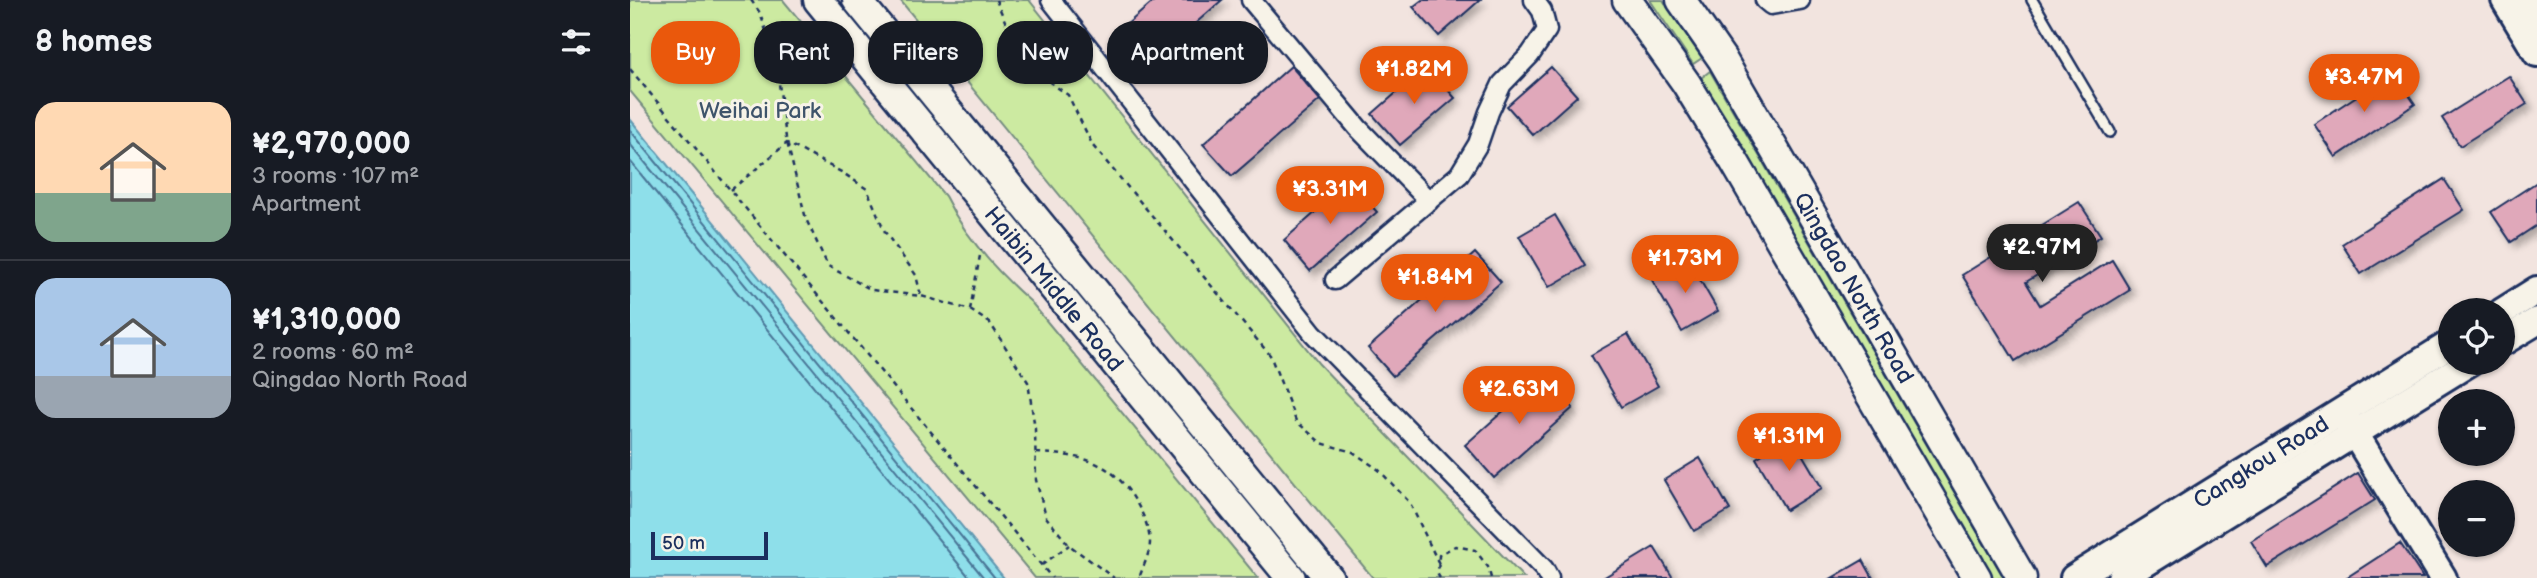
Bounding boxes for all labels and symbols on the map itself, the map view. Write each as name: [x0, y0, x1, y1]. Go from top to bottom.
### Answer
pin: ¥1.82M: [1357, 46, 1471, 106]
pin: ¥3.47M: [2307, 54, 2421, 114]
park label: Weihai Park: [699, 97, 822, 125]
pin: ¥3.31M: [1273, 166, 1387, 226]
street label: Qingdao North Road: [1787, 188, 1919, 389]
street label: Haibin Middle Road: [978, 201, 1129, 377]
pin: ¥2.97M: [1985, 224, 2099, 284]
pin: ¥1.73M: [1628, 236, 1742, 295]
pin: ¥1.84M: [1378, 254, 1492, 314]
pin: ¥2.63M: [1462, 366, 1576, 426]
street label: Cangkou Road: [2189, 410, 2334, 515]
pin: ¥1.31M: [1732, 414, 1846, 473]
scale bar: [651, 529, 768, 561]

